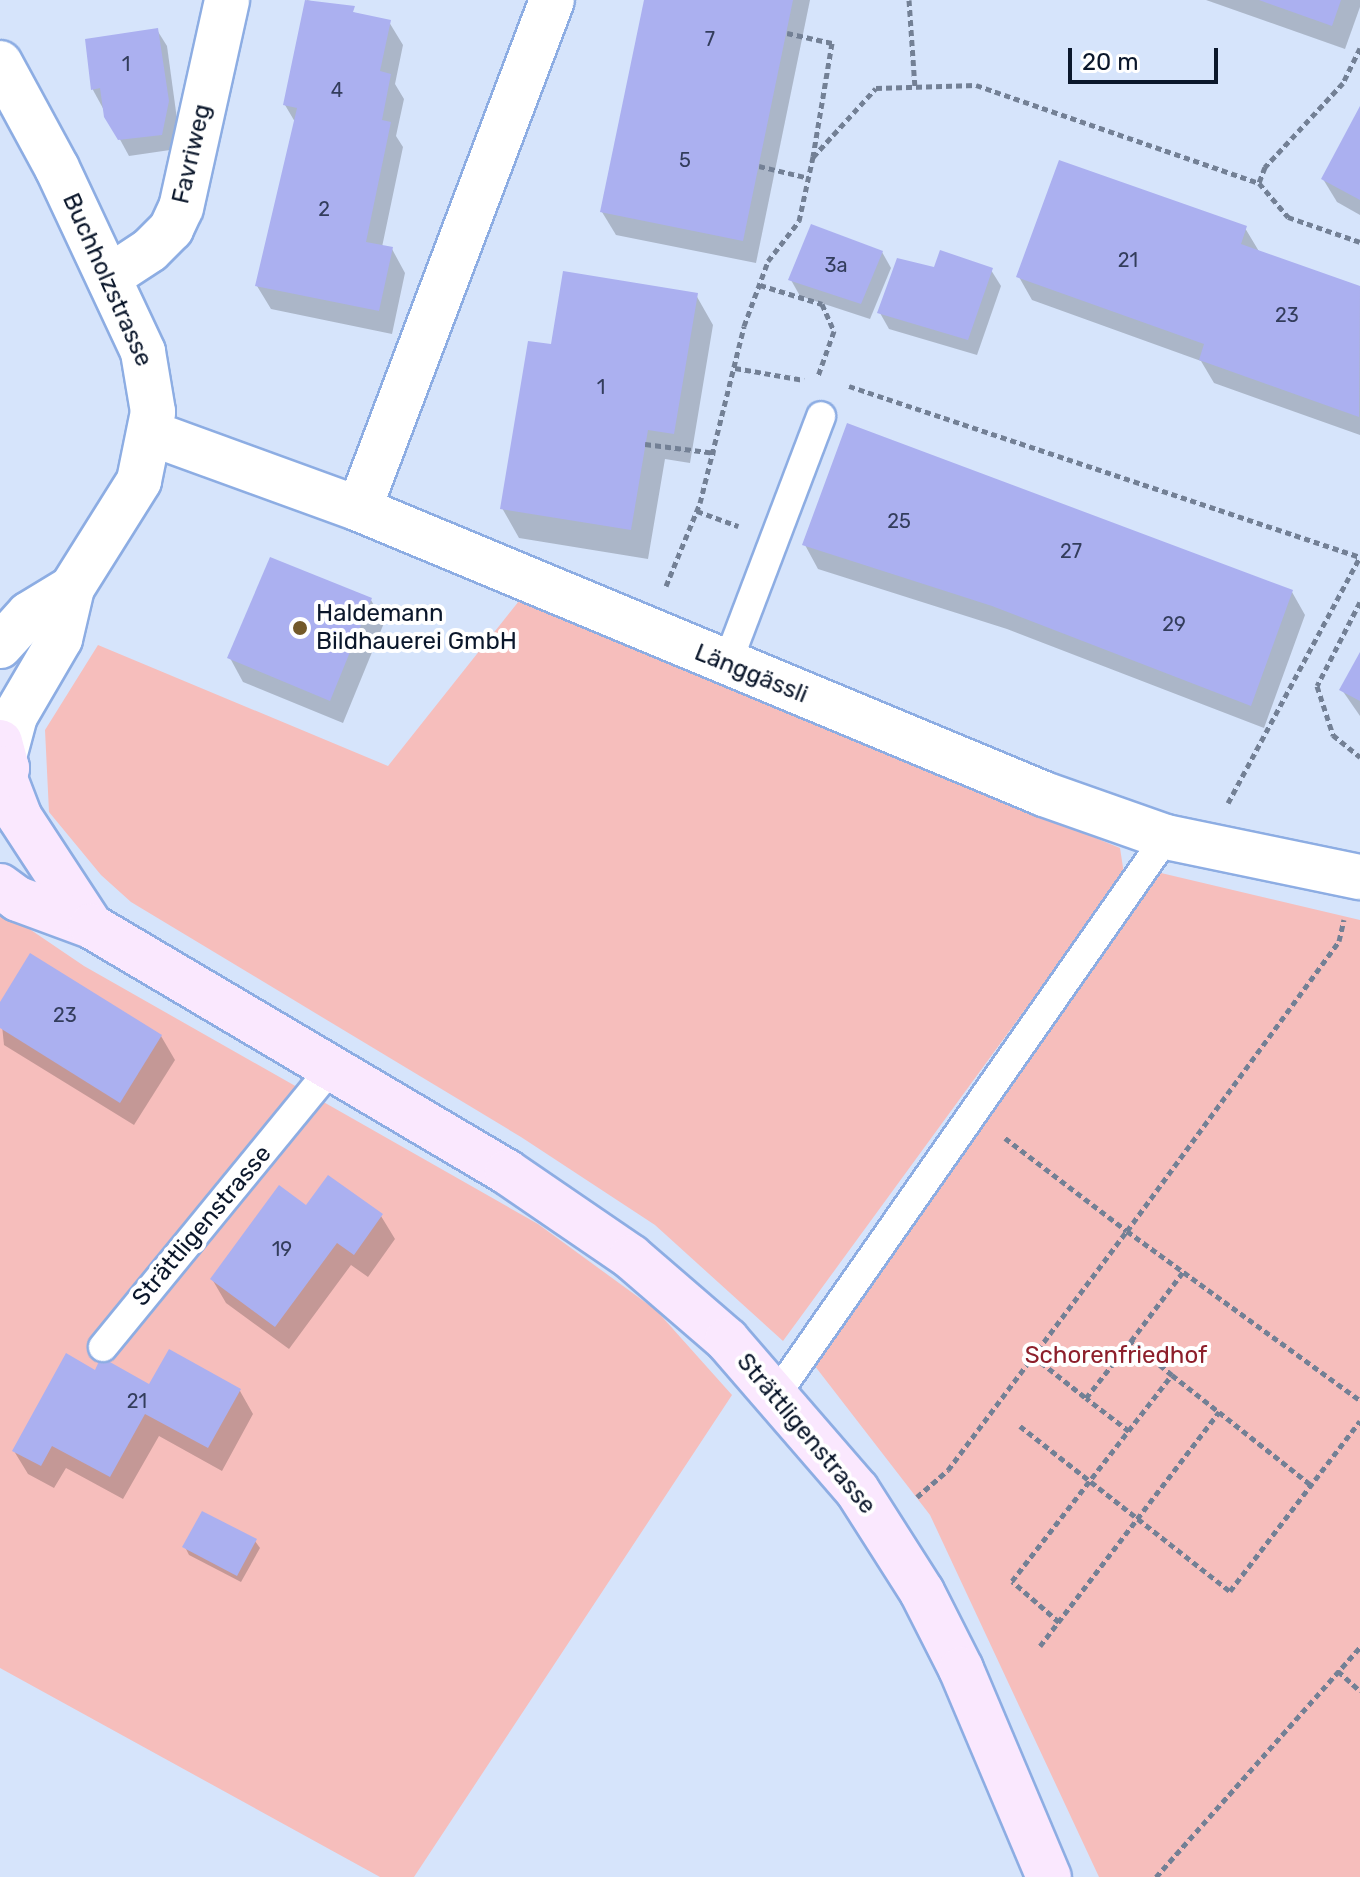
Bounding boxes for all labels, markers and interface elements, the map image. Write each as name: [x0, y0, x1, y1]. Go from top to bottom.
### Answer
house number: 7: [705, 27, 715, 51]
scale bar: [1072, 32, 1222, 82]
text: 20 m: [1082, 48, 1139, 76]
house number: 1: [122, 52, 130, 76]
house number: 4: [331, 78, 343, 102]
street label: Favriweg: [167, 101, 217, 207]
house number: 5: [679, 148, 691, 172]
street label: Buchholzstrasse: [56, 189, 158, 371]
house number: 2: [318, 197, 330, 221]
house number: 21: [1118, 248, 1138, 272]
house number: 3a: [824, 253, 848, 277]
house number: 23: [1275, 303, 1299, 327]
house number: 1: [597, 375, 605, 399]
house number: 25: [887, 509, 911, 533]
house number: 27: [1060, 539, 1082, 563]
place label: Haldemann Bildhauerei GmbH: [316, 600, 517, 656]
house number: 29: [1162, 612, 1186, 636]
marker: Haldemann Bildhauerei GmbH: [291, 619, 309, 637]
street label: Länggässli: [690, 638, 812, 710]
house number: 23: [53, 1003, 77, 1027]
street label: Strättligenstrasse: [126, 1140, 278, 1312]
house number: 19: [272, 1237, 292, 1261]
park label: Schorenfriedhof: [1025, 1342, 1207, 1370]
street label: Strättligenstrasse: [730, 1348, 882, 1520]
house number: 21: [127, 1389, 147, 1413]

